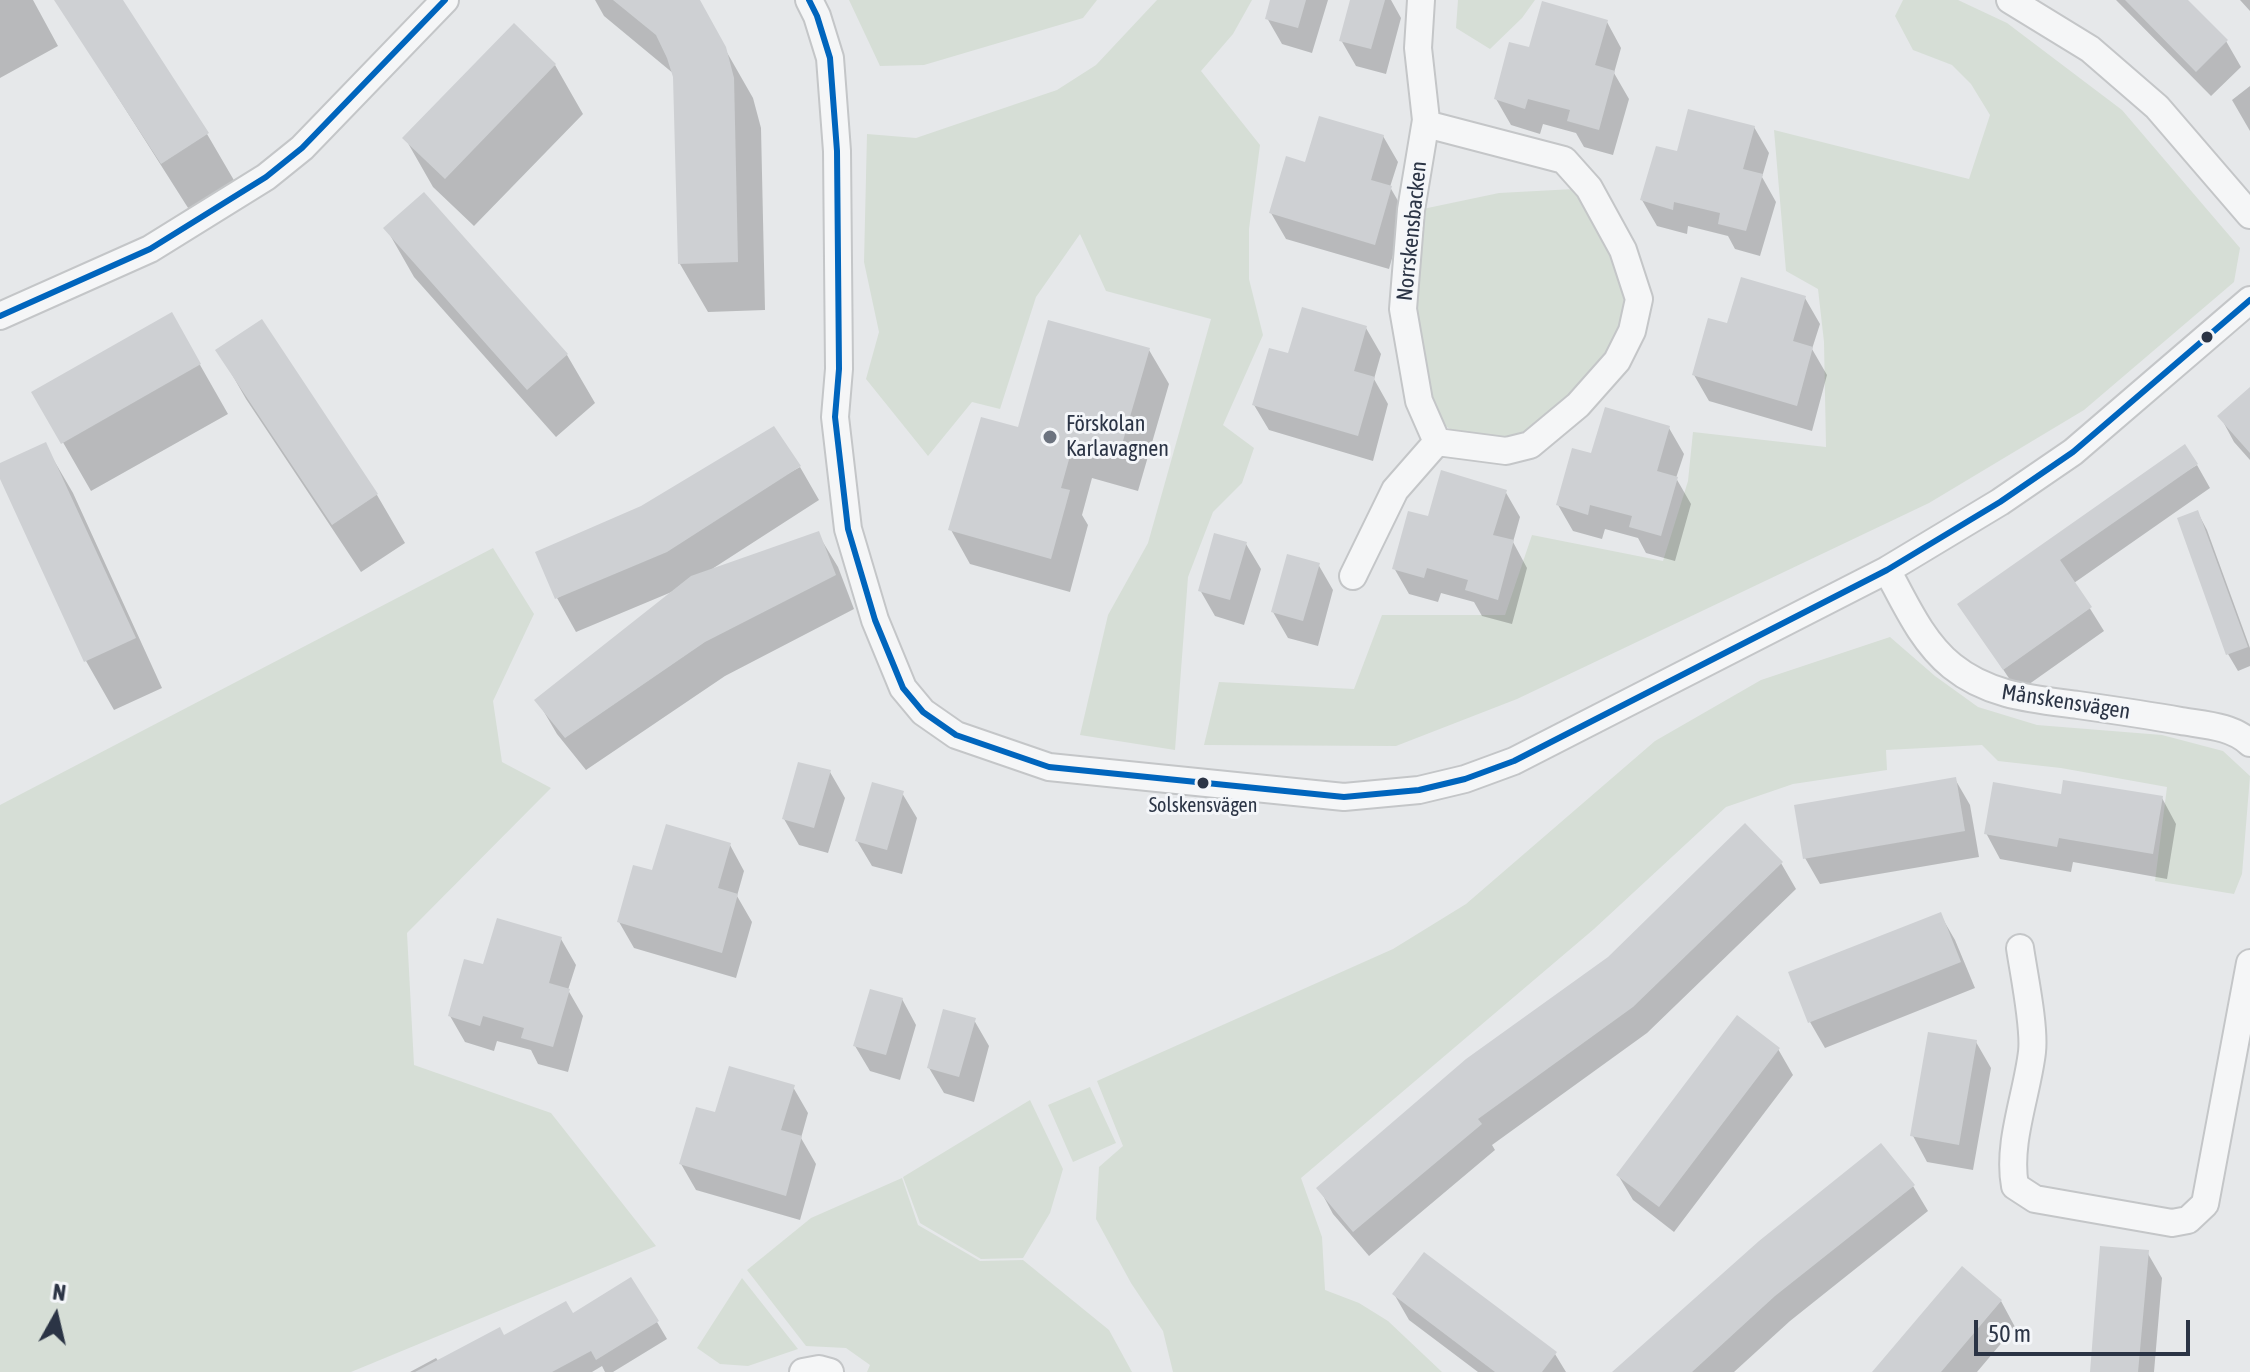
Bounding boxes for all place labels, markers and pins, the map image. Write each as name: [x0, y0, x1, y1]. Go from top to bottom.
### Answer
unlabelled marker: [2199, 329, 2215, 345]
place label: Förskolan Karlavagnen: [1066, 411, 1169, 462]
marker: Förskolan Karlavagnen: [1041, 428, 1059, 446]
marker: Solskensvägen: [1195, 775, 1211, 791]
place label: Solskensvägen: [1149, 794, 1257, 818]

